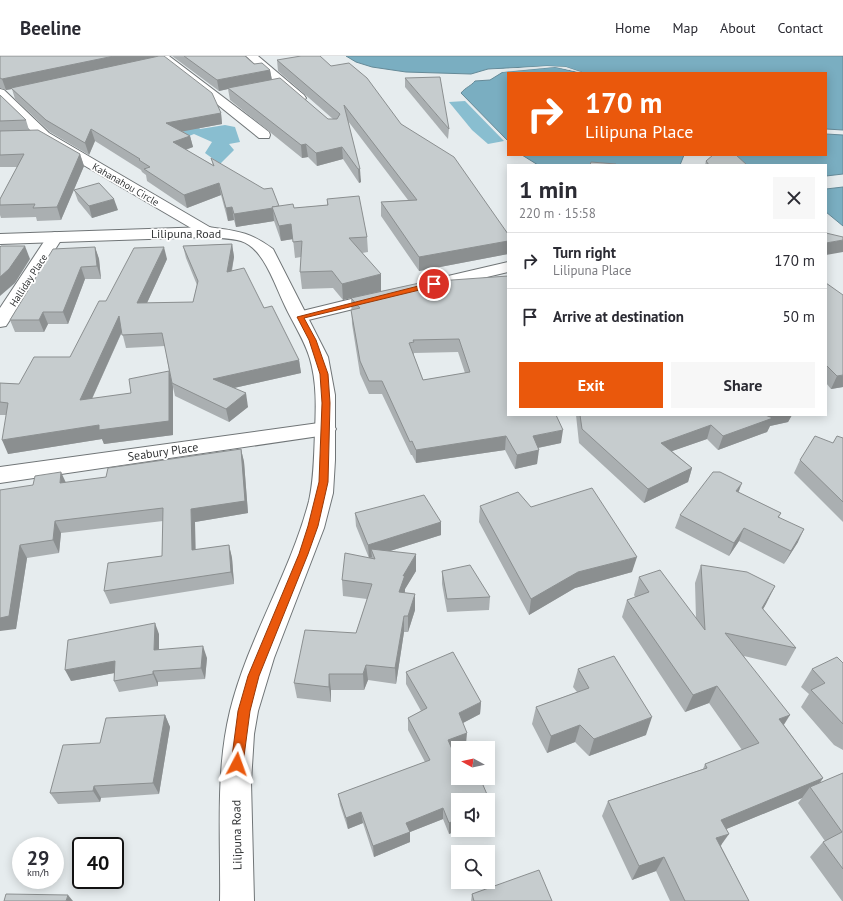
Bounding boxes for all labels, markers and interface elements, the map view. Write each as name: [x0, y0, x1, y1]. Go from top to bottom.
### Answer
text: Beeline: [20, 16, 81, 40]
text: Home: [615, 19, 650, 37]
text: Map: [672, 19, 698, 37]
text: About: [720, 19, 756, 37]
text: Contact: [778, 19, 823, 37]
text: 170 m: [585, 84, 662, 121]
icon: right: [519, 88, 571, 140]
text: Lilipuna Place: [585, 120, 693, 143]
street label: Kahanahou Circle: [90, 160, 161, 209]
text: 1 min: [519, 174, 578, 205]
button: close: [773, 177, 815, 219]
text: 220 m · 15:58: [519, 205, 596, 222]
street label: Lilipuna Road: [151, 226, 221, 241]
text: Turn right: [553, 243, 616, 262]
icon: right: [519, 250, 541, 272]
street label: Halliday Place: [7, 251, 50, 309]
text: 170 m: [774, 251, 815, 270]
text: Lilipuna Place: [553, 262, 631, 279]
pin: [417, 267, 451, 301]
icon: arrive: [423, 273, 445, 295]
icon: arrive: [519, 306, 541, 328]
text: Arrive at destination: [553, 307, 684, 326]
text: 50 m: [782, 307, 815, 326]
button: Exit: [519, 362, 663, 408]
button: Share: [671, 362, 815, 408]
street label: Seabury Place: [127, 439, 199, 464]
north arrow: [451, 741, 495, 785]
map controls: [451, 741, 495, 889]
position arrow: [216, 743, 258, 785]
button: sound: [451, 793, 495, 837]
street label: Lilipuna Road: [228, 800, 245, 870]
speed limit sign: 40: [72, 837, 124, 889]
text: 29: [27, 845, 49, 871]
button: search: [451, 845, 495, 889]
text: km/h: [27, 866, 49, 879]

